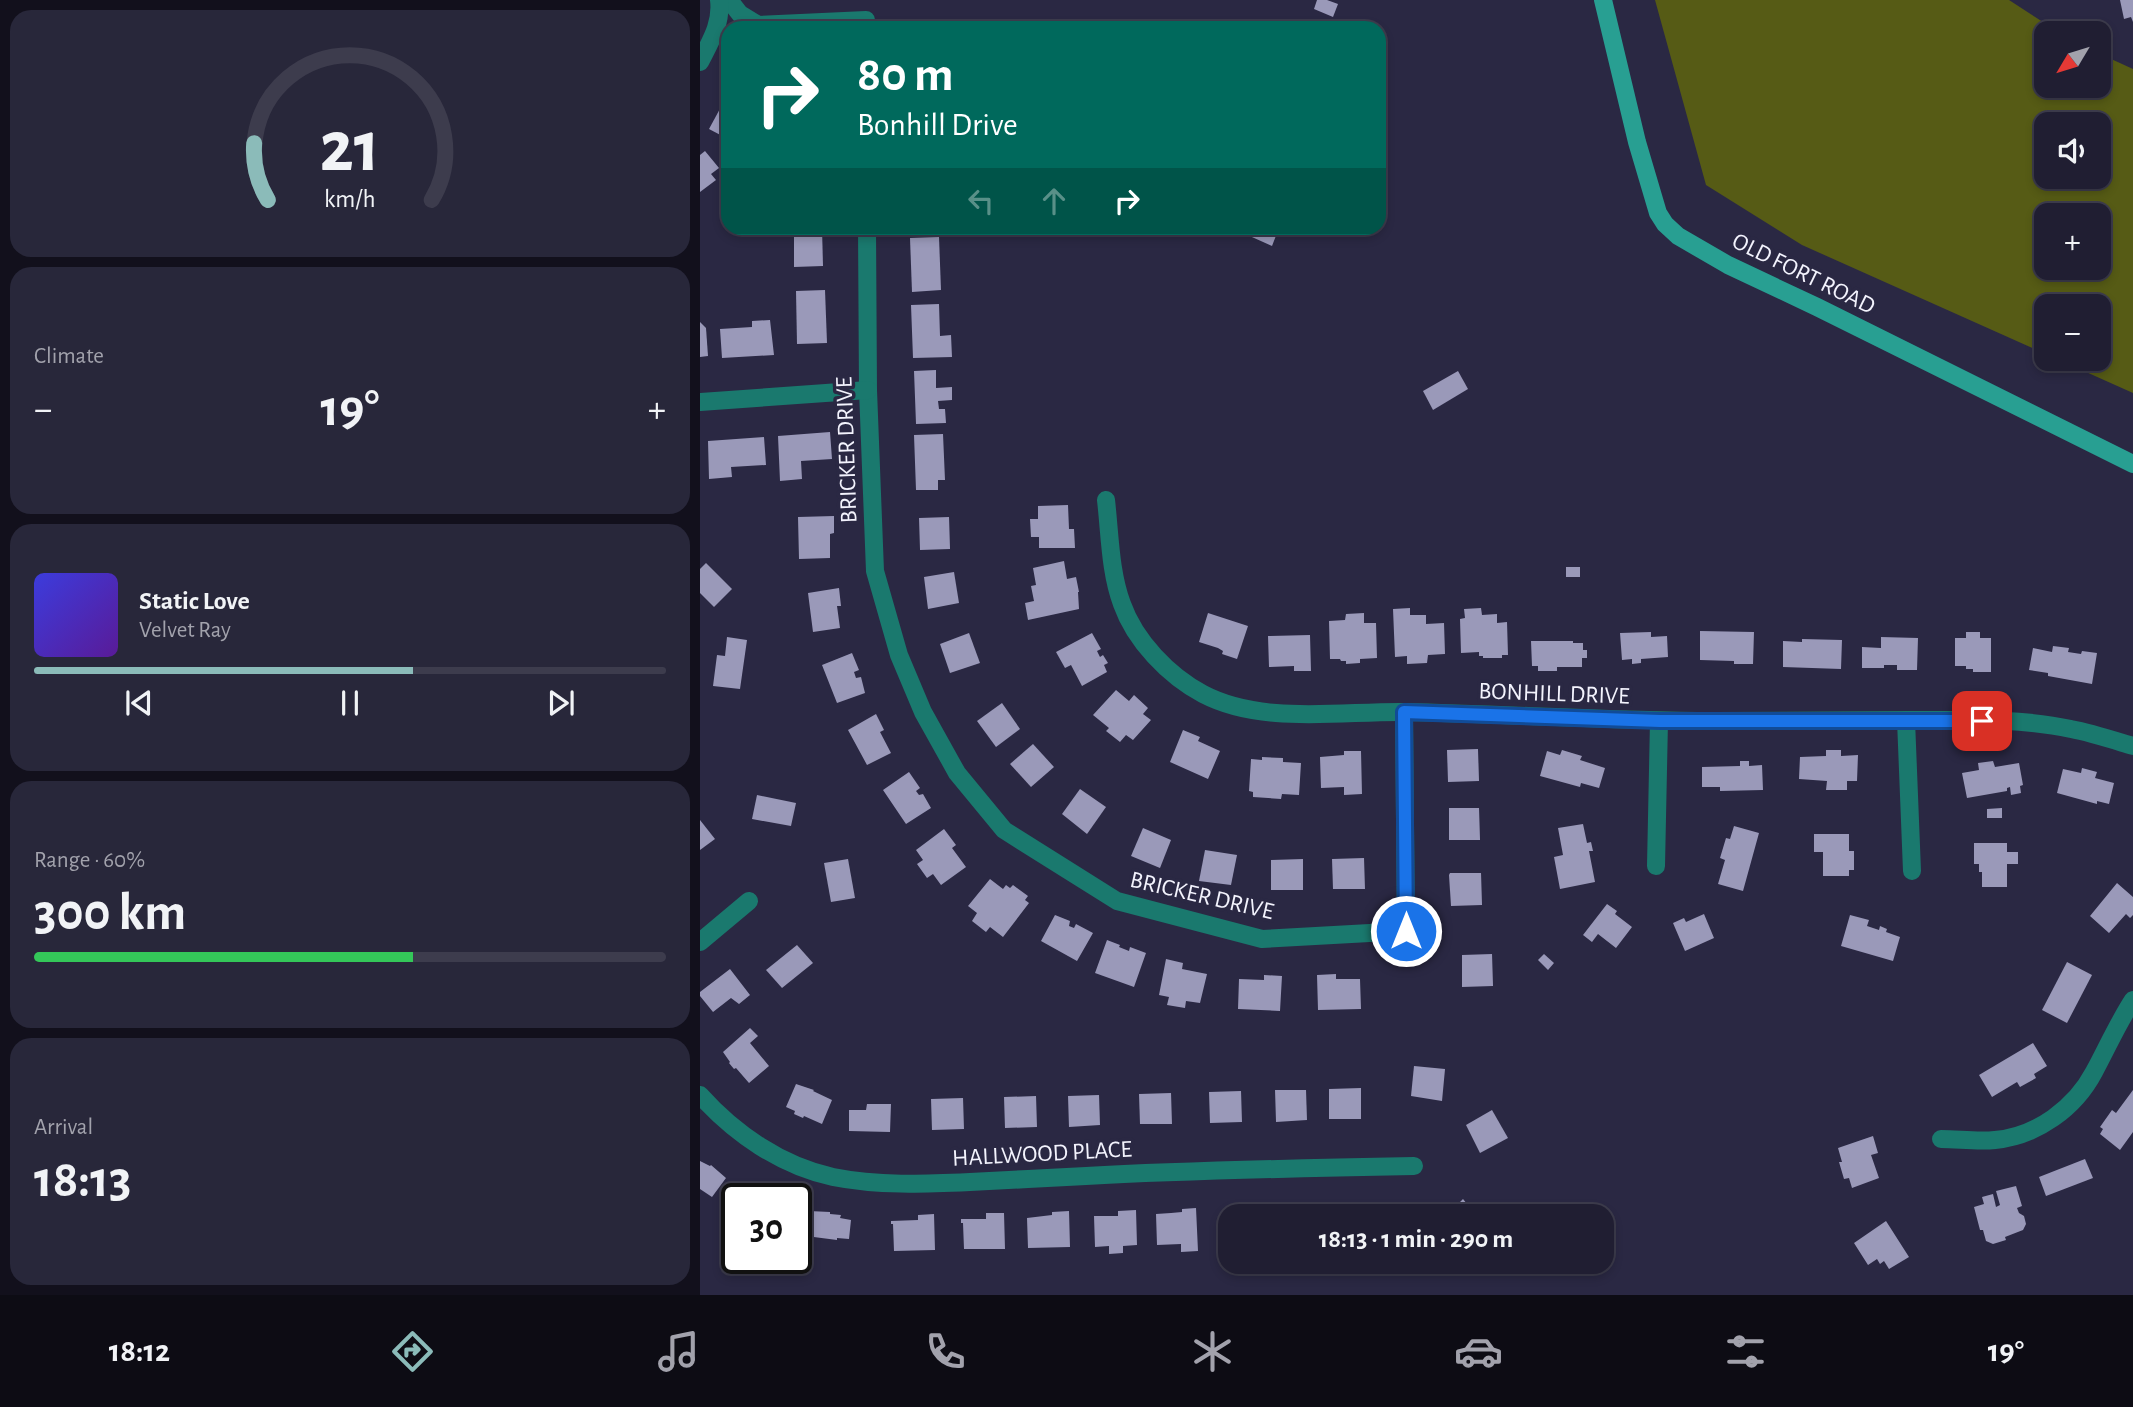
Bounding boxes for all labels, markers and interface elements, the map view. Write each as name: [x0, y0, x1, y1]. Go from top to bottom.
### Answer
north arrow: [2034, 21, 2110, 98]
map controls: [2034, 21, 2111, 371]
icon: right: [742, 49, 833, 140]
text: 80 m: [857, 51, 954, 100]
text: Bonhill Drive: [857, 109, 1018, 141]
text: 21: [320, 112, 380, 185]
button: sound: [2034, 112, 2111, 189]
icon: left: [962, 182, 1000, 220]
icon: ahead: [1035, 182, 1073, 220]
icon: right: [1108, 182, 1146, 220]
text: km/h: [324, 186, 376, 211]
button: +: [2034, 203, 2111, 280]
street label: OLD FORT ROAD: [1728, 229, 1879, 319]
button: −: [2034, 294, 2111, 371]
text: Climate: [34, 345, 104, 368]
street label: BRICKER DRIVE: [832, 376, 862, 524]
text: 19°: [320, 383, 380, 435]
text: −: [34, 391, 52, 429]
text: +: [648, 391, 666, 429]
text: Static Love: [139, 588, 250, 614]
text: Velvet Ray: [139, 619, 231, 642]
street label: BONHILL DRIVE: [1478, 679, 1630, 709]
icon: previous: [120, 684, 158, 722]
icon: pause: [331, 684, 369, 722]
icon: next: [542, 684, 580, 722]
pin: [1952, 691, 2012, 751]
icon: arrive: [1963, 702, 2001, 740]
text: Range · 60%: [34, 849, 145, 872]
street label: BRICKER DRIVE: [1128, 868, 1276, 924]
text: 300 km: [34, 887, 186, 939]
position arrow: [1369, 894, 1443, 968]
text: Arrival: [34, 1116, 93, 1139]
street label: HALLWOOD PLACE: [951, 1137, 1133, 1171]
text: 18:13: [34, 1154, 131, 1206]
speed limit sign: 30: [721, 1183, 812, 1274]
text: 18:13 · 1 min · 290 m: [1319, 1226, 1513, 1252]
icon: directions: [388, 1327, 437, 1376]
icon: music: [654, 1327, 703, 1376]
icon: phone: [921, 1327, 970, 1376]
icon: climate: [1188, 1327, 1237, 1376]
icon: car: [1454, 1327, 1503, 1376]
icon: filters: [1721, 1327, 1770, 1376]
text: 18:12: [109, 1335, 170, 1367]
text: 19°: [1988, 1335, 2024, 1367]

